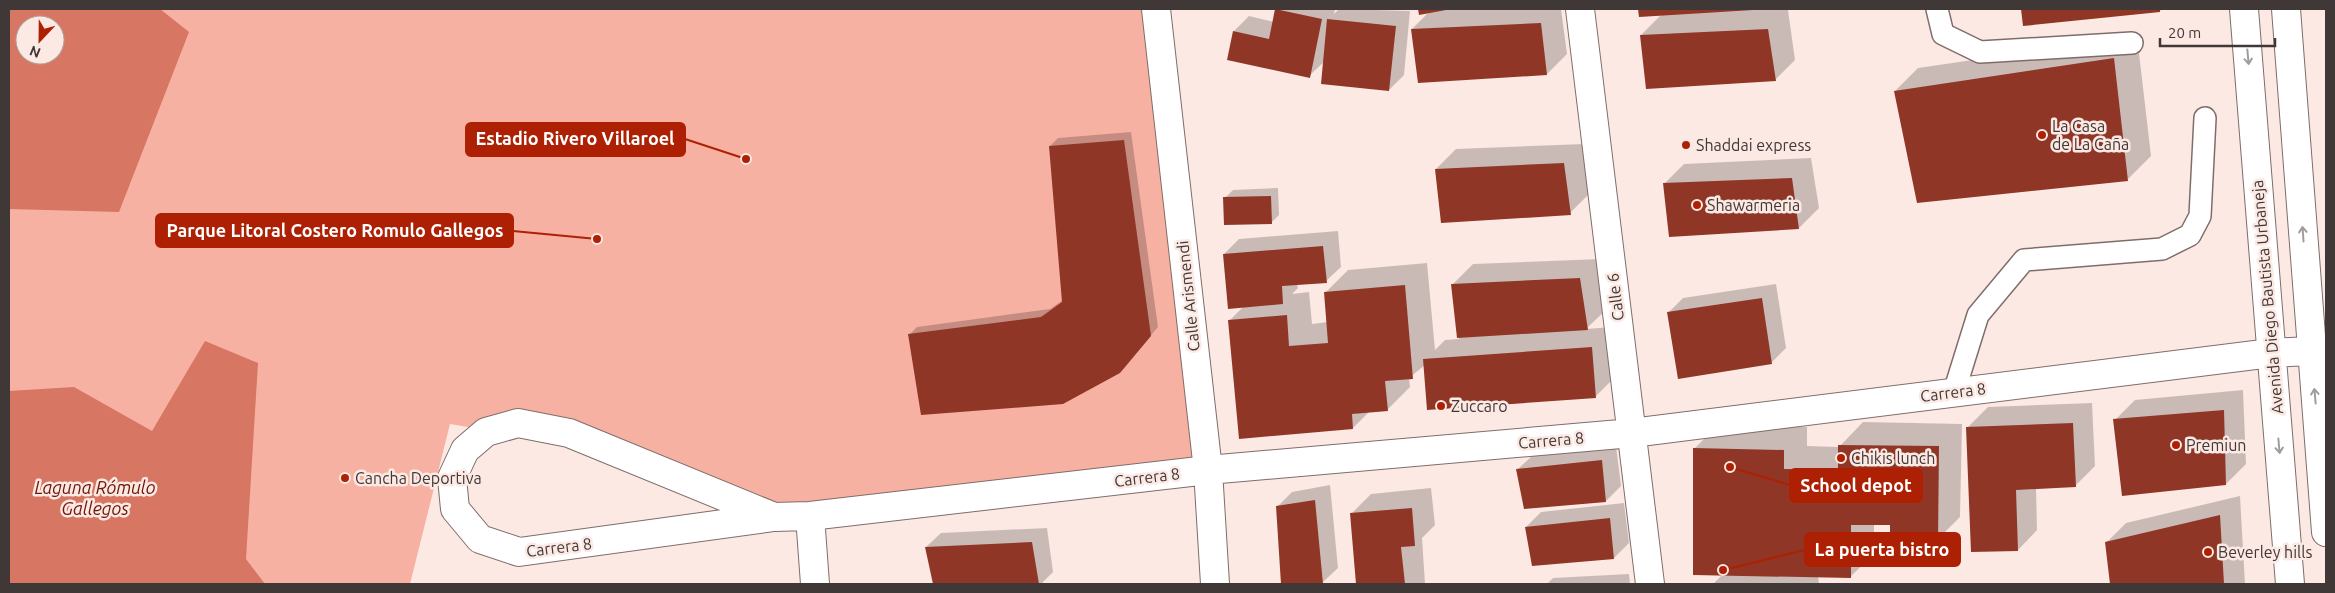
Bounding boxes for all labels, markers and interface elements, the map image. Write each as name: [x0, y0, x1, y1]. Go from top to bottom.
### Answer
north arrow: [15, 15, 65, 65]
scale bar: [2160, 15, 2275, 47]
text: 20 m: [2168, 24, 2201, 41]
text: N: [27, 43, 43, 61]
one-way arrow: [2243, 49, 2252, 65]
place label: La Casa de La Caña: [2052, 117, 2129, 153]
callout: Estadio Rivero Villaroel: [466, 123, 685, 156]
text: Estadio Rivero Villaroel: [475, 128, 675, 148]
marker: La Casa de La Caña: [2036, 129, 2048, 141]
place label: Shaddai express: [1696, 136, 1811, 154]
marker: Shaddai express: [1680, 139, 1692, 151]
street label: Avenida Diego Bautista Urbaneja: [2248, 179, 2286, 415]
place label: Shawarmeria: [1707, 196, 1800, 214]
marker: Shawarmeria: [1691, 199, 1703, 211]
callout: Parque Litoral Costero Romulo Gallegos: [156, 214, 513, 247]
text: Parque Litoral Costero Romulo Gallegos: [166, 220, 504, 240]
one-way arrow: [2298, 226, 2307, 242]
street label: Calle Arismendi: [1173, 240, 1203, 352]
street label: Calle 6: [1603, 272, 1627, 322]
street label: Carrera 8: [1919, 379, 1987, 405]
one-way arrow: [2311, 388, 2320, 404]
place label: Zuccaro: [1451, 397, 1508, 415]
marker: Zuccaro: [1435, 400, 1447, 412]
street label: Carrera 8: [1517, 428, 1585, 452]
place label: Premiun: [2186, 436, 2246, 454]
one-way arrow: [2274, 438, 2284, 454]
marker: Premiun: [2170, 439, 2182, 451]
place label: Chikis lunch: [1851, 449, 1935, 467]
marker: Chikis lunch: [1835, 452, 1847, 464]
street label: Carrera 8: [1113, 464, 1181, 490]
place label: Cancha Deportiva: [355, 469, 482, 487]
callout: School depot: [1790, 469, 1922, 502]
marker: Cancha Deportiva: [339, 472, 351, 484]
text: School depot: [1800, 475, 1912, 495]
water label: Laguna Rómulo Gallegos: [34, 477, 156, 518]
callout: La puerta bistro: [1805, 533, 1960, 566]
street label: Carrera 8: [525, 534, 593, 560]
text: La puerta bistro: [1815, 539, 1949, 559]
place label: Beverley hills: [2218, 543, 2312, 561]
marker: Beverley hills: [2202, 546, 2214, 558]

